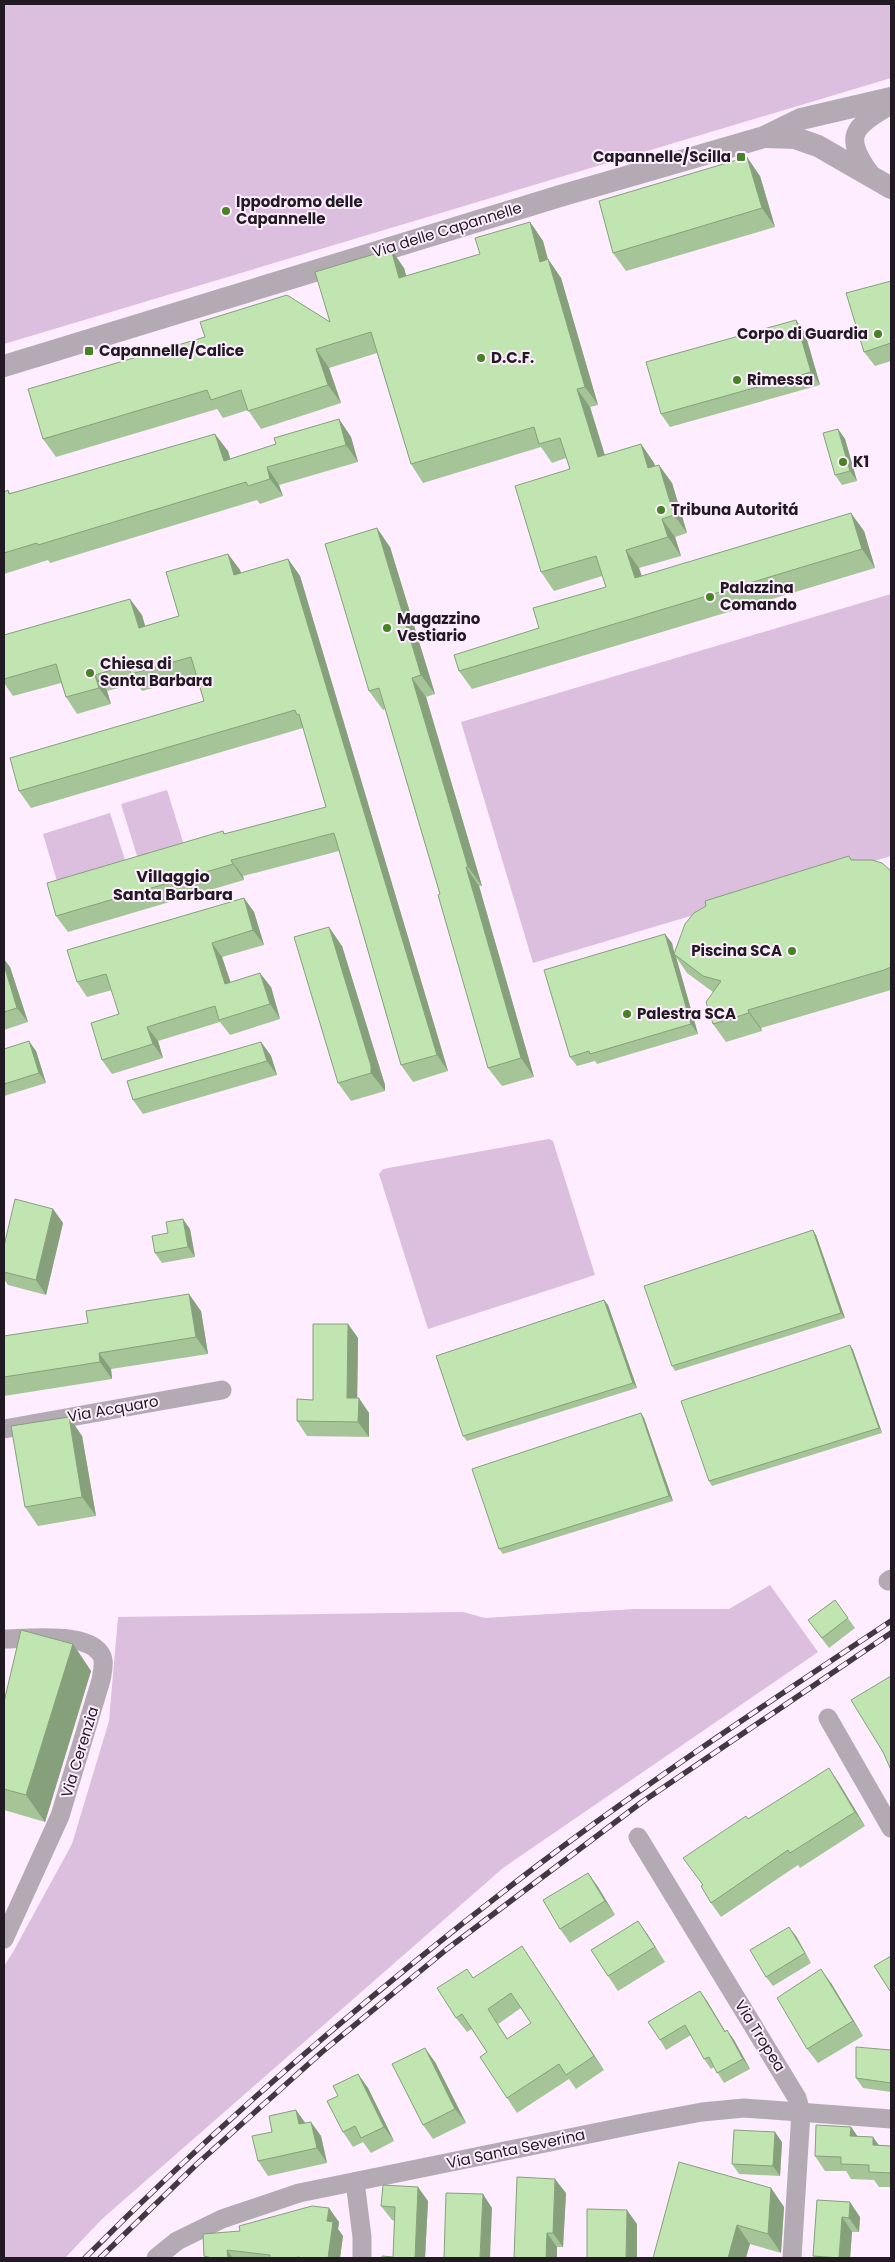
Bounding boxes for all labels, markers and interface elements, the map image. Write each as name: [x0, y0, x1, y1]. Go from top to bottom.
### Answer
place label: Capannelle/Scilla: [593, 146, 731, 167]
marker: Capannelle/Scilla: [735, 151, 747, 163]
place label: Ippodromo delle Capannelle: [236, 191, 363, 229]
street label: Via delle Capannelle: [370, 197, 524, 262]
marker: Ippodromo delle Capannelle: [220, 205, 232, 217]
place label: Corpo di Guardia: [737, 323, 868, 344]
marker: Corpo di Guardia: [872, 328, 884, 340]
place label: Capannelle/Calice: [99, 340, 244, 361]
marker: Capannelle/Calice: [83, 345, 95, 357]
place label: D.C.F.: [491, 347, 534, 368]
marker: D.C.F.: [475, 352, 487, 364]
place label: Rimessa: [747, 369, 813, 390]
marker: Rimessa: [731, 374, 743, 386]
place label: K1: [853, 451, 869, 472]
marker: K1: [837, 456, 849, 468]
place label: Tribuna Autoritá: [671, 499, 798, 520]
marker: Tribuna Autoritá: [655, 504, 667, 516]
place label: Palazzina Comando: [720, 577, 797, 615]
marker: Palazzina Comando: [704, 591, 716, 603]
place label: Magazzino Vestiario: [397, 608, 481, 646]
marker: Magazzino Vestiario: [381, 622, 393, 634]
place label: Chiesa di Santa Barbara: [100, 653, 212, 691]
marker: Chiesa di Santa Barbara: [84, 667, 96, 679]
district label: Villaggio Santa Barbara: [113, 865, 233, 906]
place label: Piscina SCA: [691, 940, 782, 961]
marker: Piscina SCA: [786, 945, 798, 957]
place label: Palestra SCA: [637, 1003, 736, 1024]
marker: Palestra SCA: [621, 1008, 633, 1020]
street label: Via Acquaro: [66, 1390, 160, 1427]
street label: Via Cerenzia: [56, 1704, 103, 1800]
street label: Via Tropea: [730, 1996, 791, 2076]
street label: Via Santa Severina: [445, 2124, 587, 2173]

